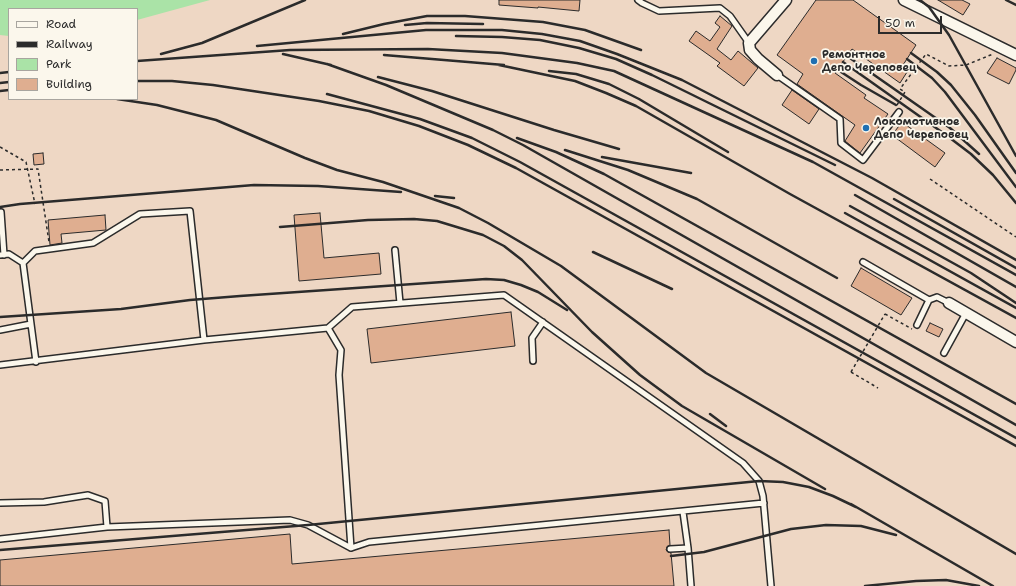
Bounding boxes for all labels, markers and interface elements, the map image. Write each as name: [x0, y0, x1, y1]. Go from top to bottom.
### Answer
legend: [8, 8, 138, 100]
scale bar: [880, 8, 944, 34]
text: 50 m: [885, 15, 915, 31]
text: Road: [46, 16, 76, 32]
text: Railway: [46, 36, 93, 52]
place label: Ремонтное Депо Череповец: [822, 48, 916, 74]
text: Park: [46, 56, 72, 72]
marker: Ремонтное Депо Череповец: [809, 56, 819, 66]
text: Building: [46, 76, 92, 92]
place label: Локомотивное Депо Череповец: [874, 115, 968, 141]
marker: Локомотивное Депо Череповец: [861, 123, 871, 133]

